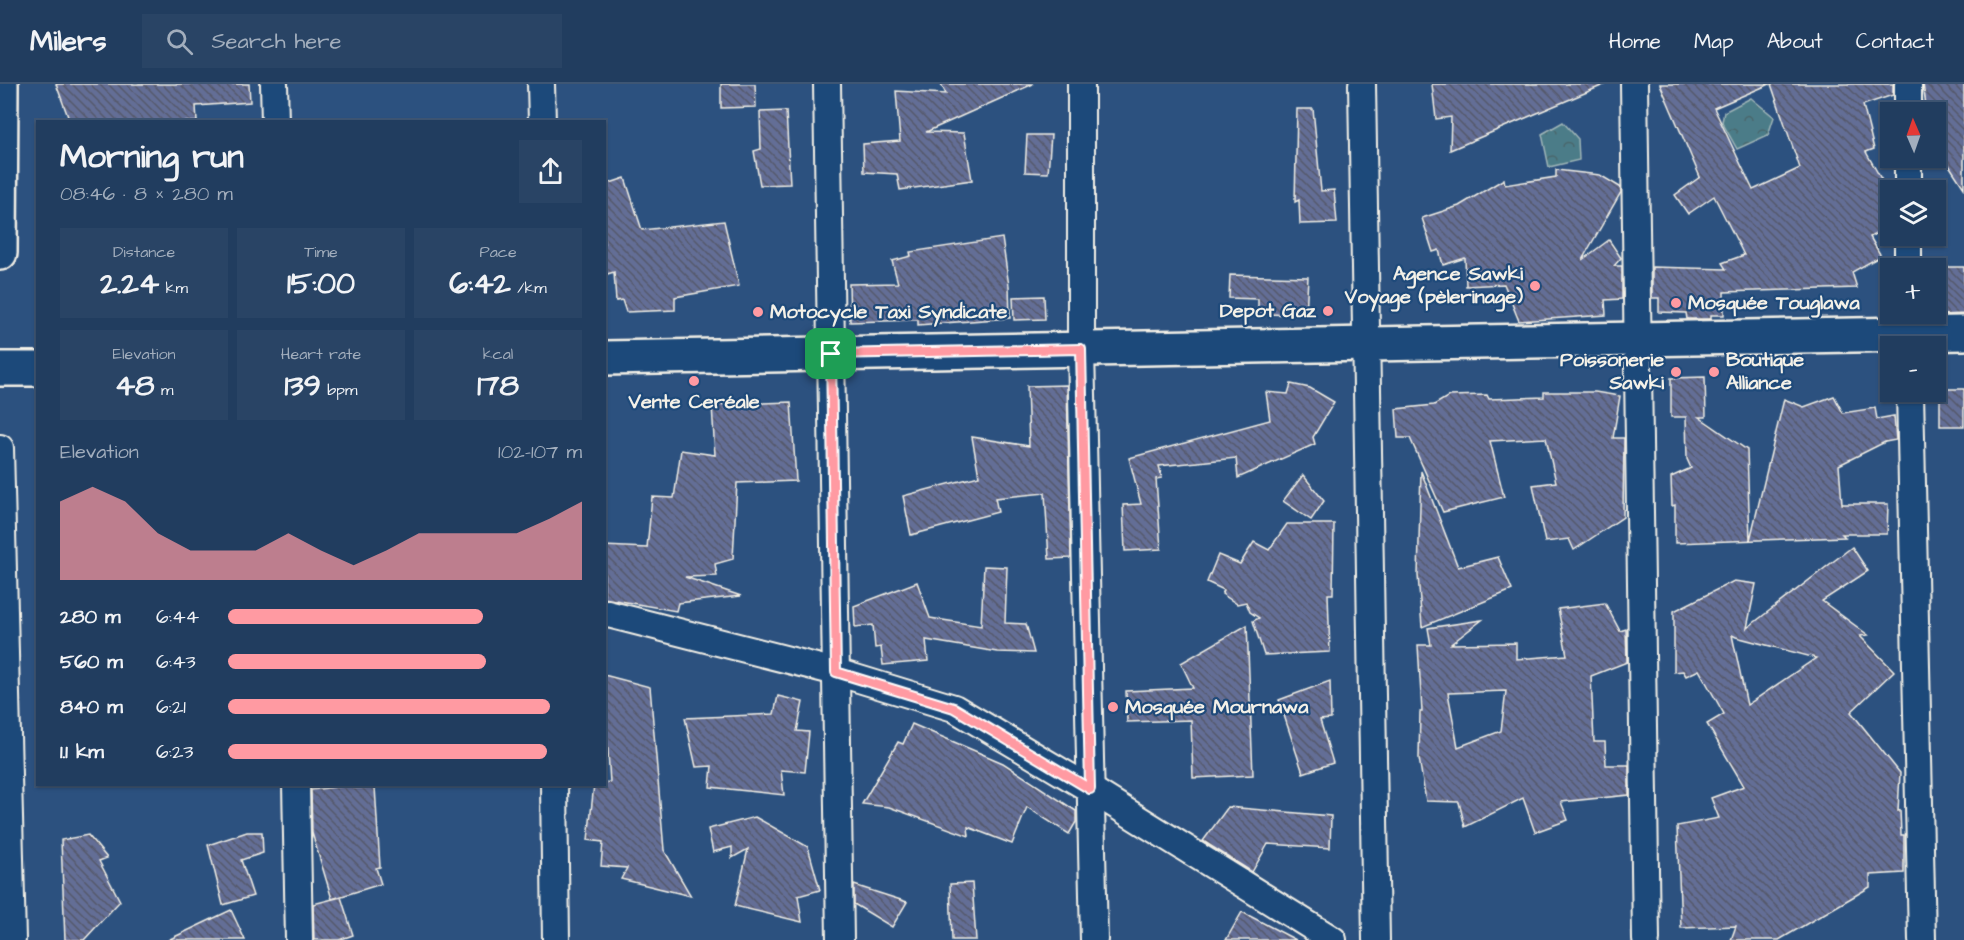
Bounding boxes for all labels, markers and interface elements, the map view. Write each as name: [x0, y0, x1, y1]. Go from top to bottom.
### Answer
search box: [142, 14, 562, 68]
text: Milers: [30, 22, 106, 61]
icon: search: [163, 25, 196, 58]
text: Search here: [211, 26, 341, 57]
text: Home: [1609, 27, 1661, 56]
text: Map: [1694, 27, 1734, 56]
text: About: [1767, 27, 1823, 56]
text: Contact: [1856, 27, 1934, 56]
north arrow: [1880, 102, 1946, 168]
map controls: [1880, 102, 1946, 402]
text: Morning run: [60, 134, 244, 180]
button: share: [519, 140, 582, 203]
text: 08:46 · 8 × 280 m: [60, 180, 233, 208]
button: layers: [1880, 180, 1946, 246]
text: Distance: [113, 241, 175, 263]
text: Time: [304, 241, 338, 263]
text: Pace: [479, 241, 517, 263]
button: +: [1880, 258, 1946, 324]
place label: Agence Sawki Voyage (pèlerinage): [1344, 260, 1524, 312]
text: 2.24: [100, 263, 159, 305]
text: 15:00: [287, 263, 355, 305]
text: 6:42: [449, 263, 511, 305]
text: km: [159, 277, 188, 299]
text: /km: [511, 277, 547, 299]
marker: Agence Sawki Voyage (pèlerinage): [1528, 279, 1542, 293]
place label: Mosquée Touglawa: [1688, 289, 1861, 318]
marker: Mosquée Touglawa: [1669, 296, 1683, 310]
place label: Depot Gaz: [1220, 297, 1317, 325]
place label: Motocycle Taxi Syndicate: [770, 298, 1008, 327]
marker: Depot Gaz: [1321, 304, 1335, 318]
marker: Motocycle Taxi Syndicate: [751, 305, 765, 319]
pin: [805, 328, 856, 379]
button: −: [1880, 336, 1946, 402]
icon: arrive: [814, 337, 847, 370]
text: Elevation: [113, 343, 175, 365]
text: Heart rate: [281, 343, 361, 365]
text: kcal: [483, 343, 513, 365]
place label: Poissonerie Sawki: [1560, 346, 1665, 397]
place label: Boutique Alliance: [1726, 346, 1804, 397]
text: 48: [115, 365, 155, 407]
text: 139: [285, 365, 321, 407]
text: 178: [477, 365, 519, 407]
marker: Poissonerie Sawki: [1669, 365, 1683, 379]
marker: Boutique Alliance: [1707, 365, 1721, 379]
marker: Vente Ceréale: [687, 374, 701, 388]
text: m: [155, 379, 173, 401]
text: bpm: [321, 379, 357, 401]
place label: Vente Ceréale: [627, 388, 760, 416]
text: Elevation: [60, 438, 139, 466]
text: 102–107 m: [498, 438, 582, 466]
text: 280 m: [60, 603, 121, 631]
text: 6:44: [156, 603, 199, 631]
text: 560 m: [60, 648, 123, 676]
text: 6:43: [156, 648, 196, 676]
text: 840 m: [60, 693, 123, 721]
text: 6:21: [156, 693, 186, 721]
place label: Mosquée Mournawa: [1125, 693, 1309, 721]
marker: Mosquée Mournawa: [1106, 700, 1120, 714]
text: 1.1 km: [60, 738, 104, 766]
text: 6:23: [156, 738, 194, 766]

